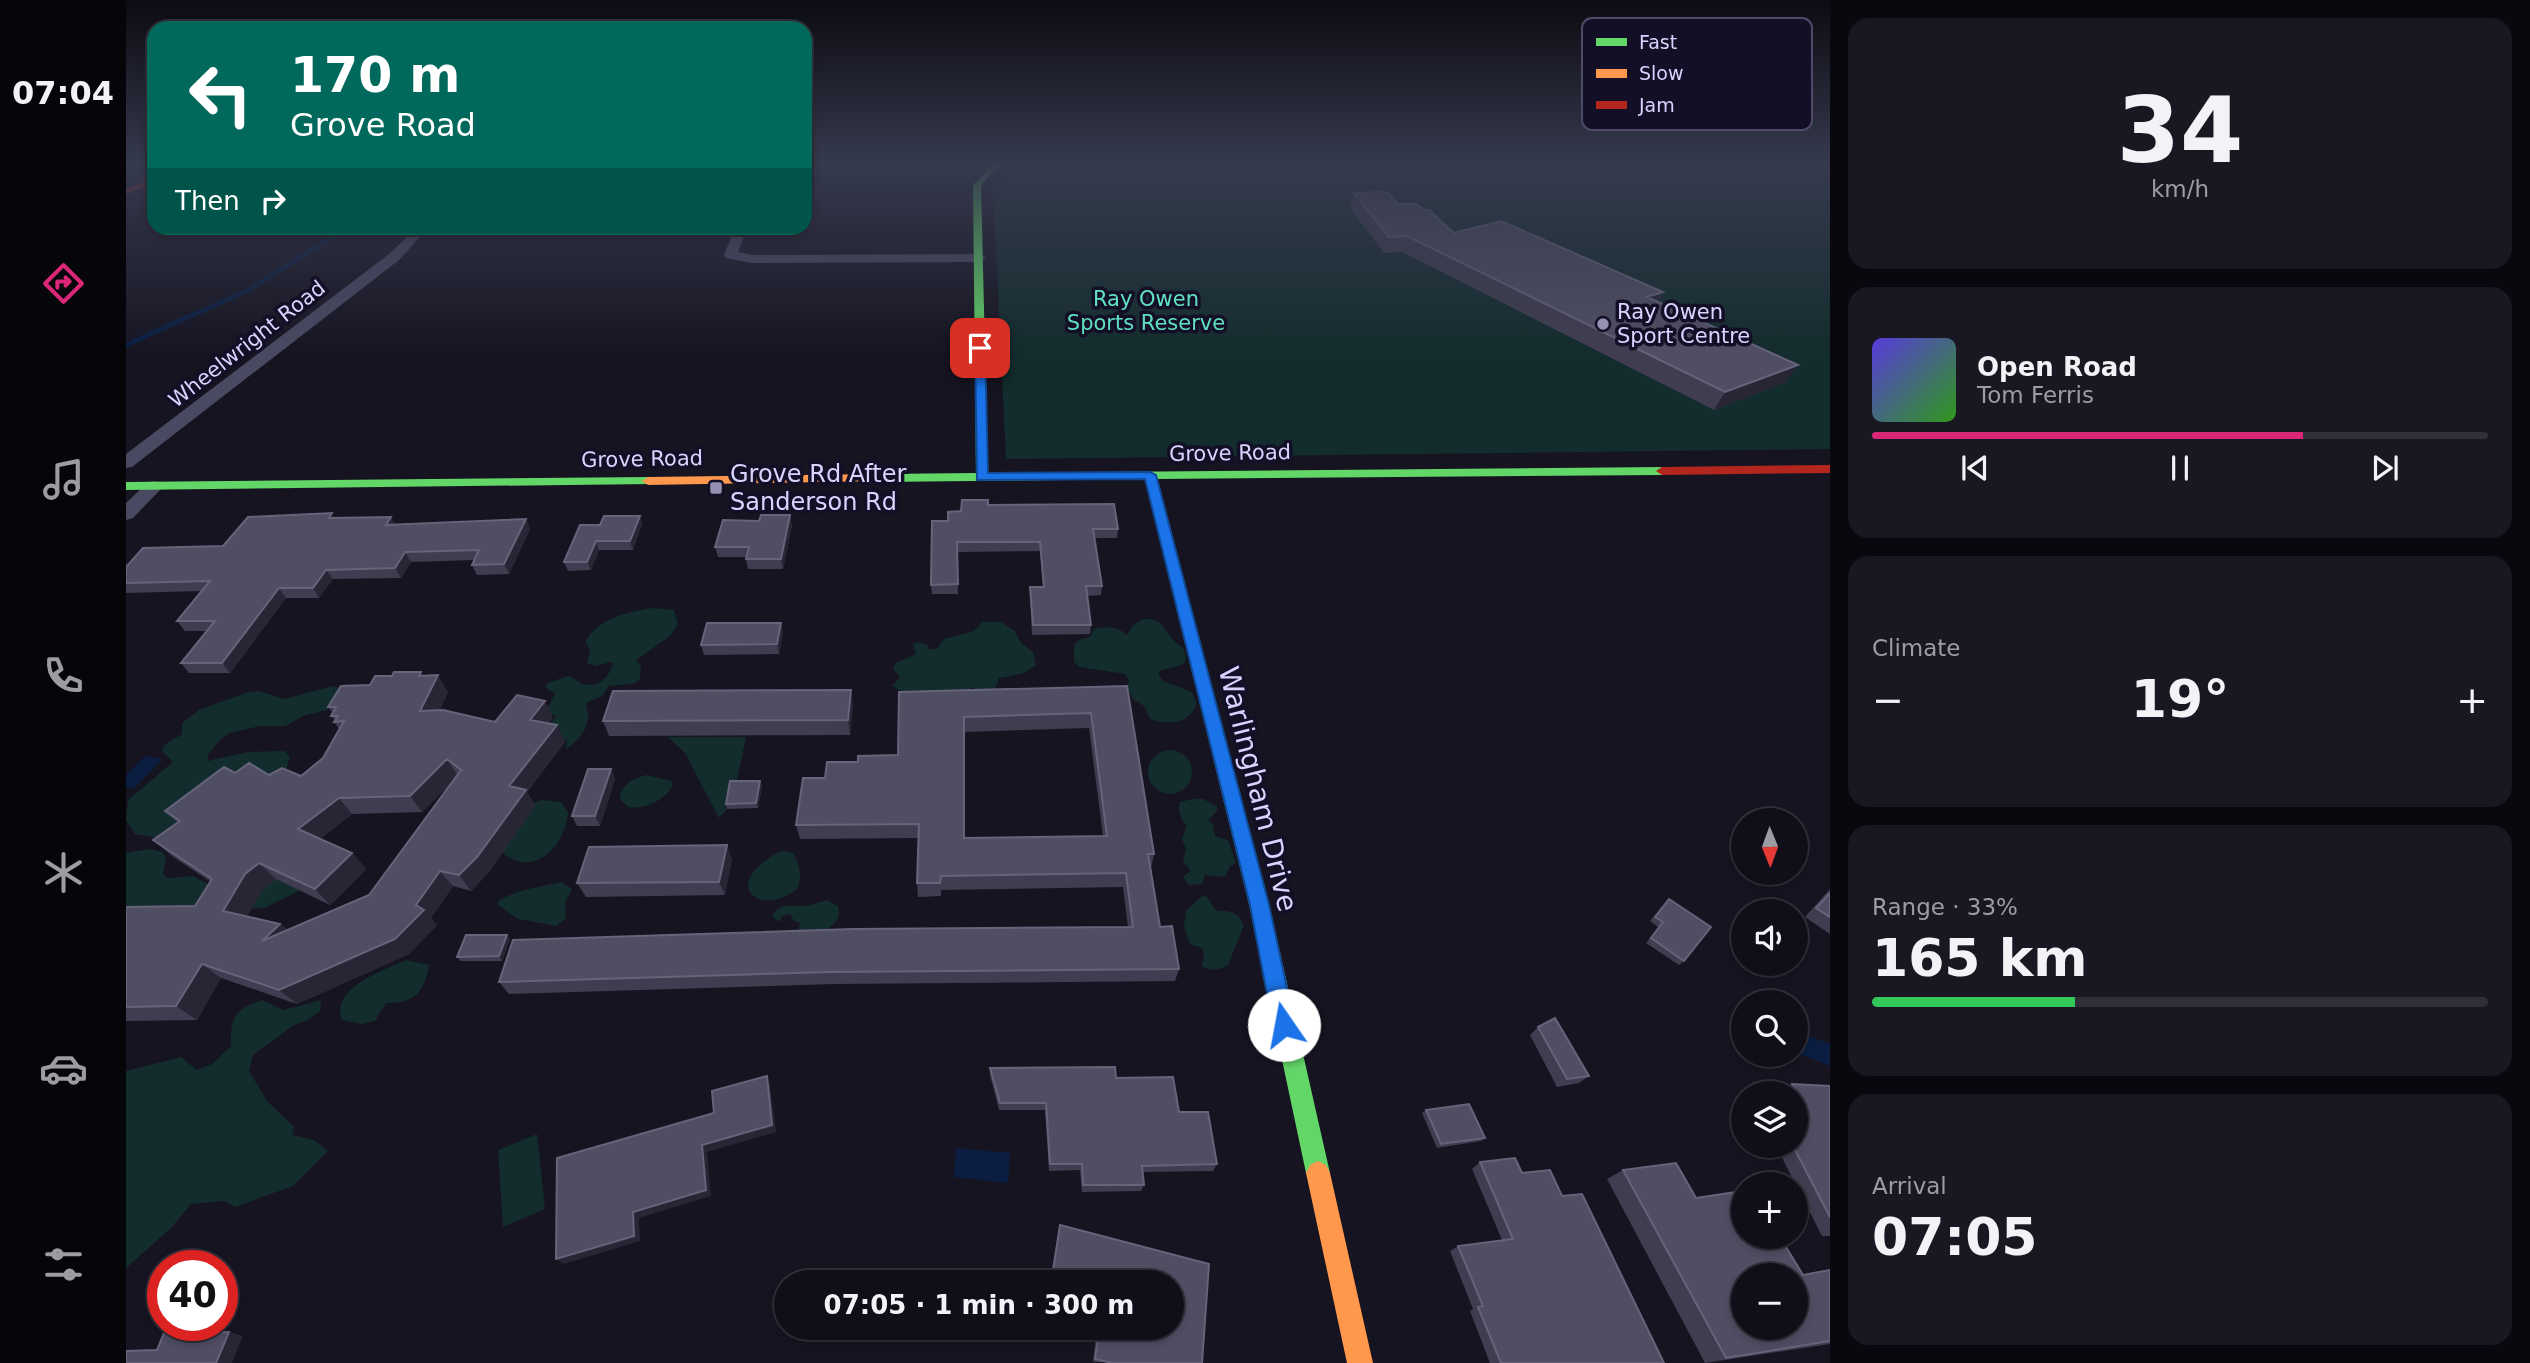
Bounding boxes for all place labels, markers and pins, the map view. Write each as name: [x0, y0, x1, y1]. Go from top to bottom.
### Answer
place label: Ray Owen Sport Centre: [1617, 300, 1750, 348]
marker: Ray Owen Sport Centre: [1595, 316, 1611, 332]
pin: [950, 318, 1010, 378]
place label: Grove Rd After Sanderson Rd: [730, 460, 907, 516]
marker: Grove Rd After Sanderson Rd: [708, 480, 724, 496]

